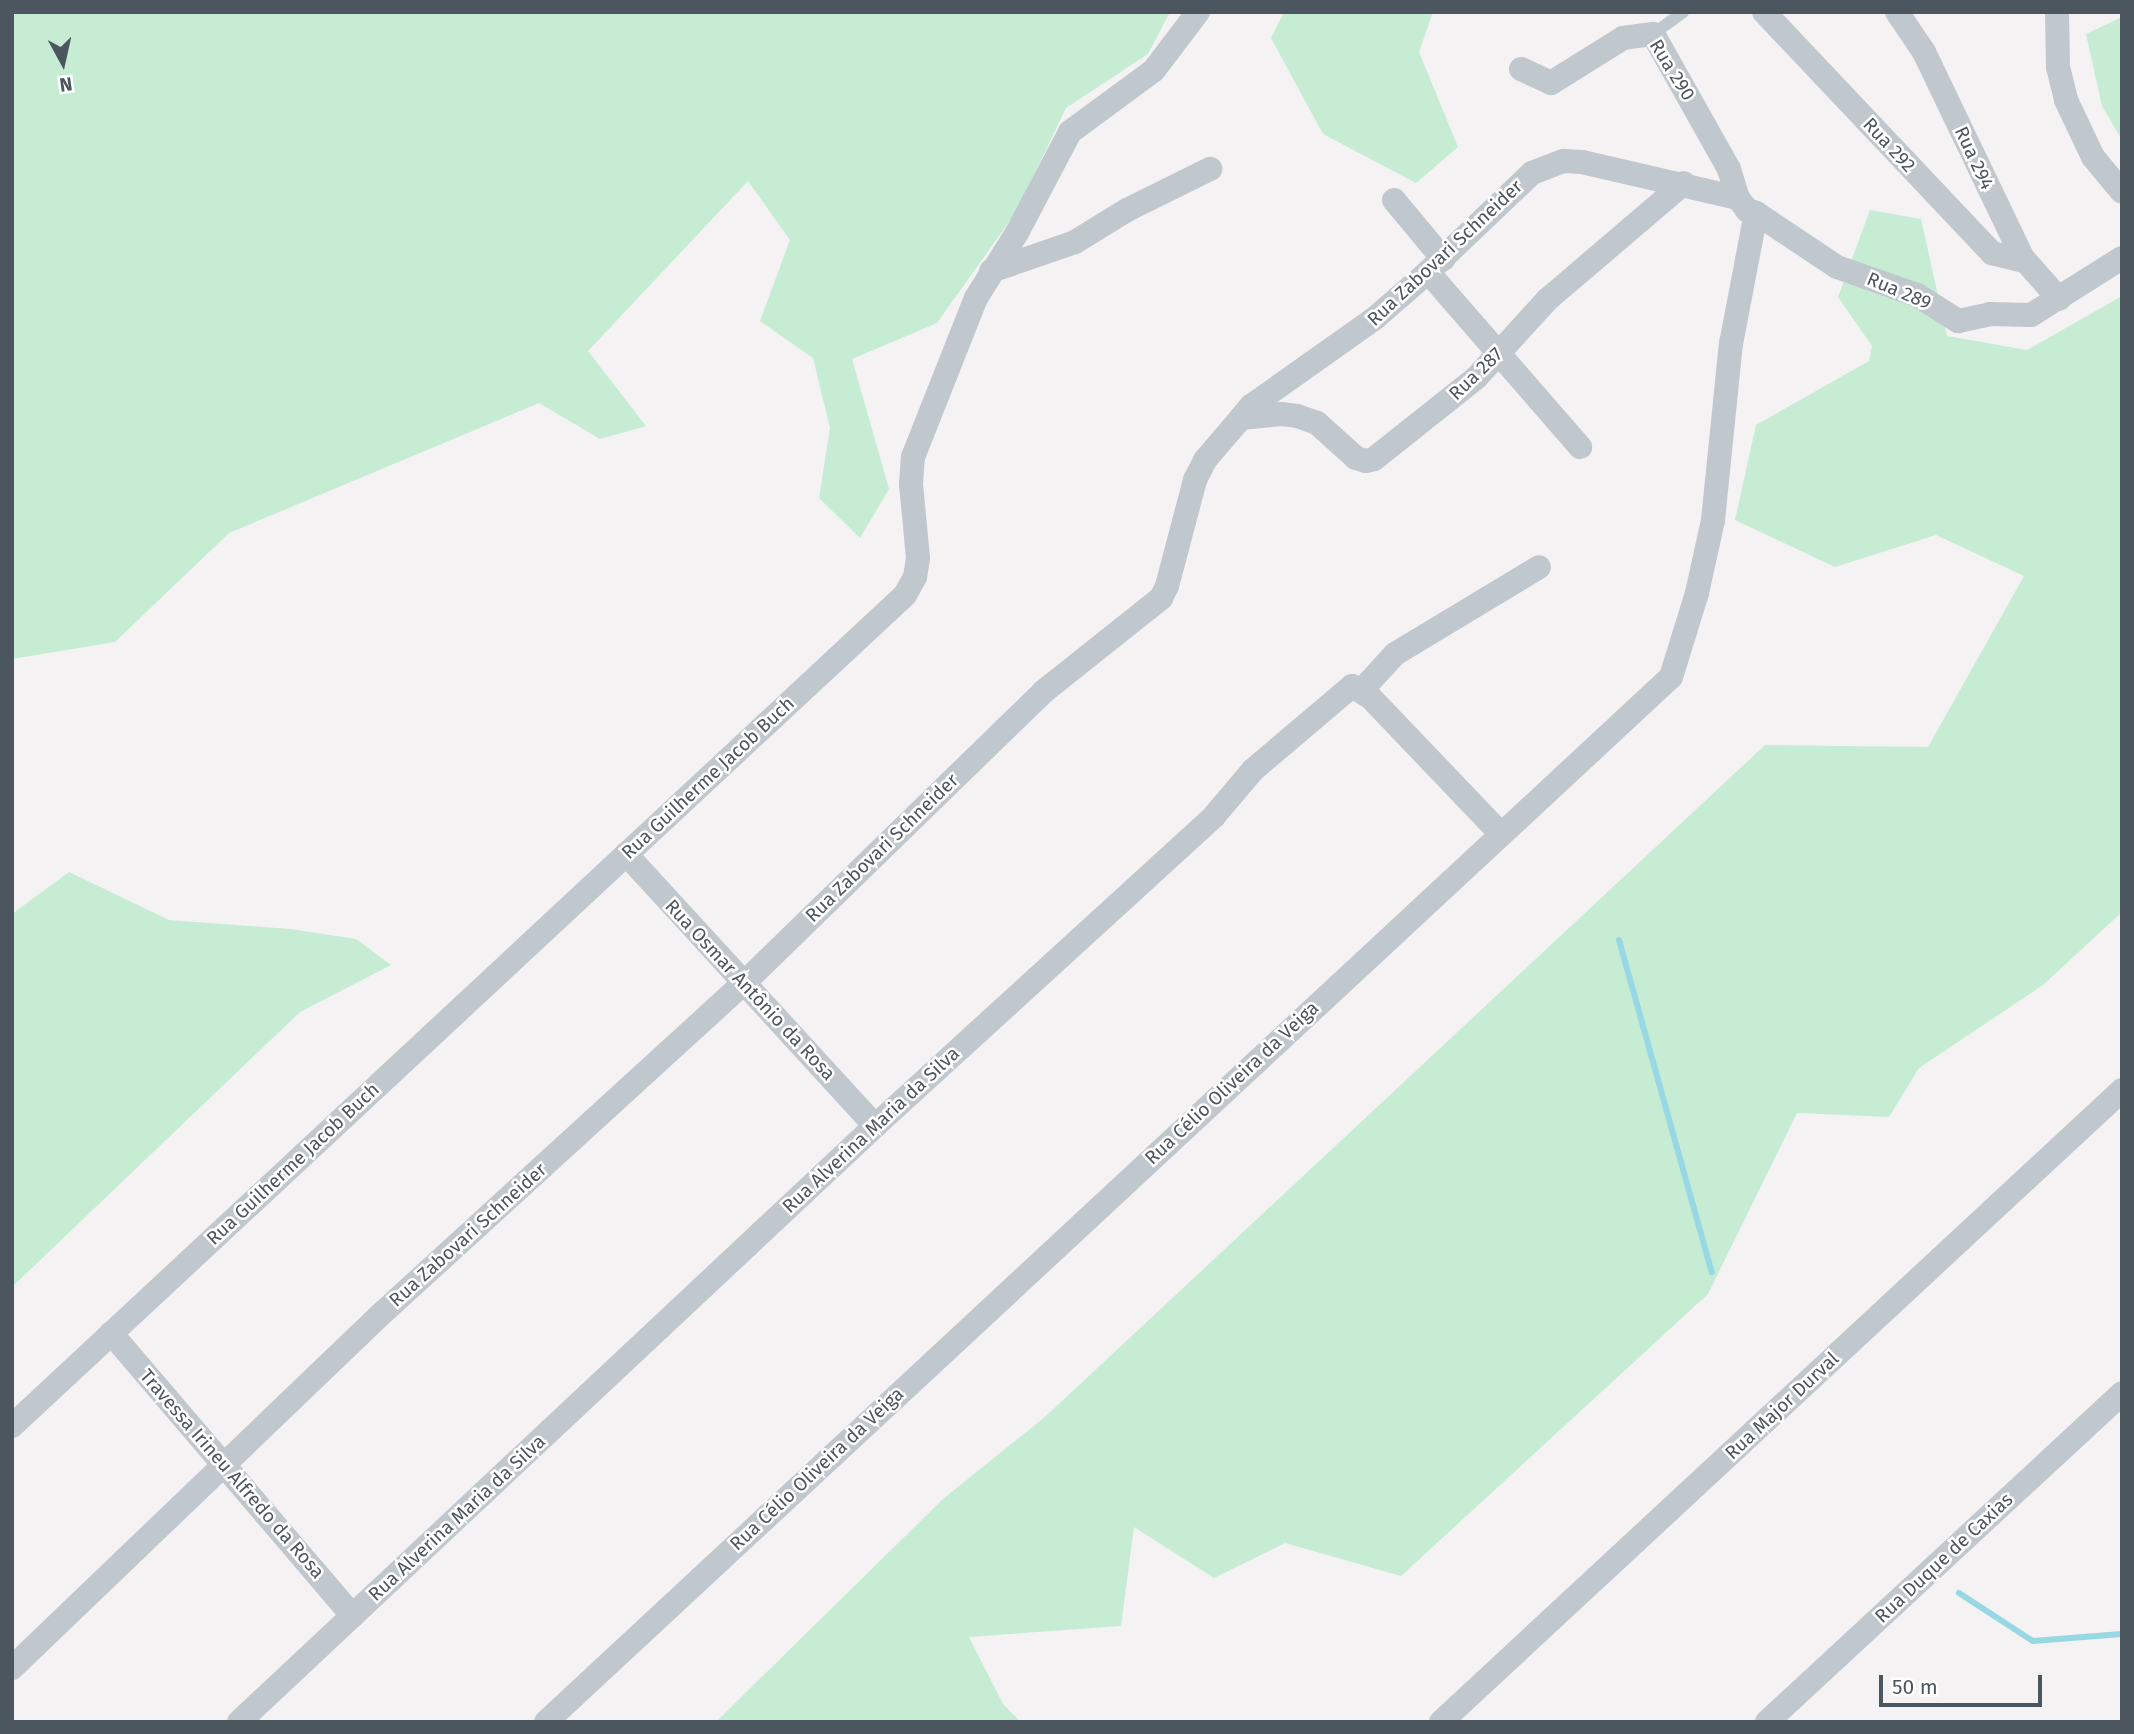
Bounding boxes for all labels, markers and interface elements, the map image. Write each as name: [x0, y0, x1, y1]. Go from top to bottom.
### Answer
north arrow: [28, 28, 98, 98]
street label: Rua 290: [1644, 35, 1700, 105]
text: N: [58, 72, 74, 97]
street label: Rua 292: [1858, 113, 1920, 177]
street label: Rua 294: [1950, 123, 1998, 193]
street label: Rua Zabovari Schneider: [1363, 175, 1527, 331]
street label: Rua 289: [1864, 267, 1934, 315]
street label: Rua 287: [1444, 343, 1508, 405]
street label: Rua Guilherme Jacob Buch: [617, 692, 799, 864]
street label: Rua Zabovari Schneider: [801, 769, 963, 927]
street label: Rua Osmar Antônio da Rosa: [660, 895, 840, 1085]
street label: Rua Célio Oliveira da Veiga: [1140, 997, 1324, 1169]
street label: Rua Alverina Maria da Silva: [778, 1042, 964, 1218]
street label: Rua Guilherme Jacob Buch: [202, 1078, 384, 1250]
street label: Rua Zabovari Schneider: [385, 1158, 551, 1312]
street label: Rua Major Durval: [1720, 1348, 1844, 1464]
street label: Travessa Irineu Alfredo da Rosa: [135, 1365, 329, 1583]
street label: Rua Célio Oliveira da Veiga: [725, 1383, 909, 1555]
street label: Rua Alverina Maria da Silva: [364, 1430, 550, 1606]
street label: Rua Duque de Caxias: [1870, 1488, 2018, 1628]
scale bar: [1882, 1660, 2045, 1704]
text: 50 m: [1892, 1674, 1938, 1700]

